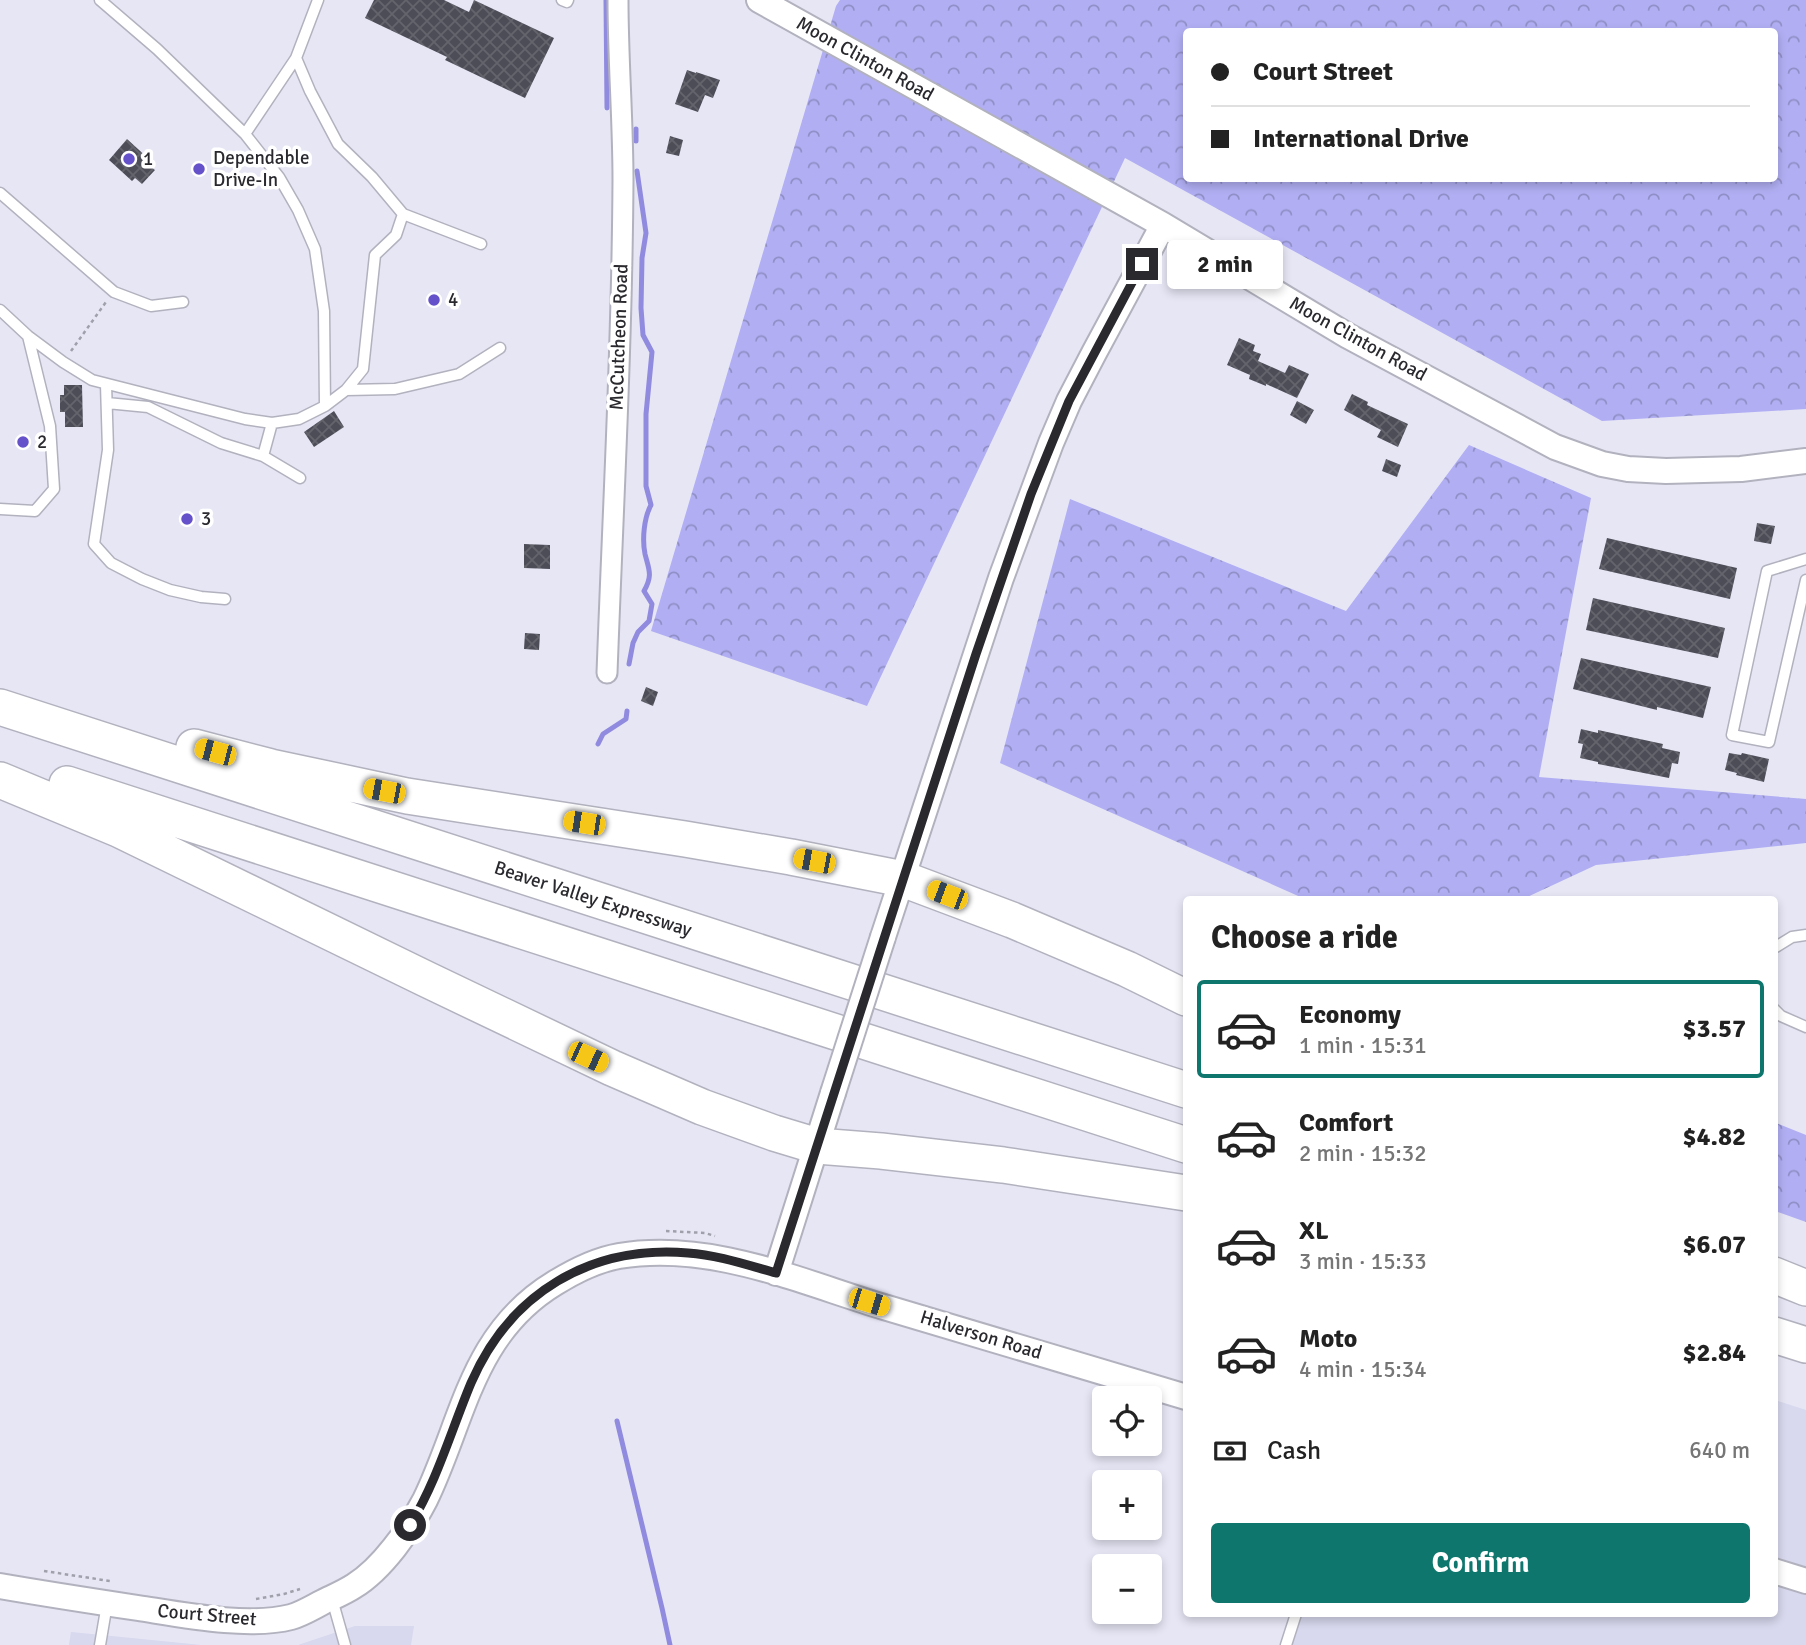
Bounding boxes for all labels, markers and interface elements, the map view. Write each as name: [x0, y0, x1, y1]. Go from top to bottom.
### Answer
street label: Moon Clinton Road: [792, 11, 938, 107]
text: Court Street: [1253, 56, 1393, 88]
text: International Drive: [1253, 123, 1469, 155]
place label: Dependable Drive-In: [213, 146, 309, 192]
place label: 1: [143, 147, 153, 171]
marker: 1: [121, 151, 137, 167]
marker: Dependable Drive-In: [191, 161, 207, 177]
callout: 2 min: [1166, 240, 1282, 288]
route end: [1126, 248, 1158, 280]
text: 2 min: [1197, 250, 1253, 279]
street label: McCutcheon Road: [604, 263, 634, 411]
place label: 4: [448, 288, 458, 312]
street label: Moon Clinton Road: [1285, 291, 1431, 387]
marker: 4: [426, 292, 442, 308]
place label: 2: [37, 430, 47, 454]
marker: 2: [15, 434, 31, 450]
place label: 3: [201, 507, 211, 531]
marker: 3: [179, 511, 195, 527]
car: [192, 736, 239, 768]
car: [362, 777, 407, 805]
car: [562, 809, 607, 837]
car: [792, 847, 837, 875]
street label: Beaver Valley Expressway: [491, 856, 695, 942]
car: [924, 878, 971, 912]
text: Choose a ride: [1211, 918, 1398, 957]
icon: car: [1215, 998, 1278, 1061]
text: Economy: [1299, 999, 1401, 1031]
text: $3.57: [1682, 1013, 1746, 1045]
text: 1 min · 15:31: [1299, 1031, 1427, 1060]
car: [565, 1039, 612, 1075]
icon: car: [1215, 1106, 1278, 1169]
text: Comfort: [1299, 1107, 1393, 1139]
text: $4.82: [1682, 1121, 1746, 1153]
text: 2 min · 15:32: [1299, 1139, 1427, 1168]
icon: car: [1215, 1214, 1278, 1277]
text: XL: [1299, 1215, 1329, 1247]
text: $6.07: [1682, 1229, 1746, 1261]
text: 3 min · 15:33: [1299, 1247, 1427, 1276]
car: [846, 1286, 893, 1318]
street label: Halverson Road: [917, 1305, 1045, 1365]
icon: car: [1215, 1322, 1278, 1385]
text: Moto: [1299, 1323, 1357, 1355]
text: $2.84: [1682, 1337, 1746, 1369]
text: 4 min · 15:34: [1299, 1355, 1427, 1384]
map controls: [1092, 1386, 1162, 1624]
button: locate: [1092, 1386, 1162, 1456]
icon: cash: [1211, 1432, 1249, 1470]
text: Cash: [1267, 1435, 1321, 1467]
text: 640 m: [1689, 1436, 1750, 1465]
button: +: [1092, 1470, 1162, 1540]
route start: [394, 1509, 426, 1541]
button: Confirm: [1211, 1523, 1750, 1603]
button: −: [1092, 1554, 1162, 1624]
street label: Court Street: [156, 1599, 258, 1631]

